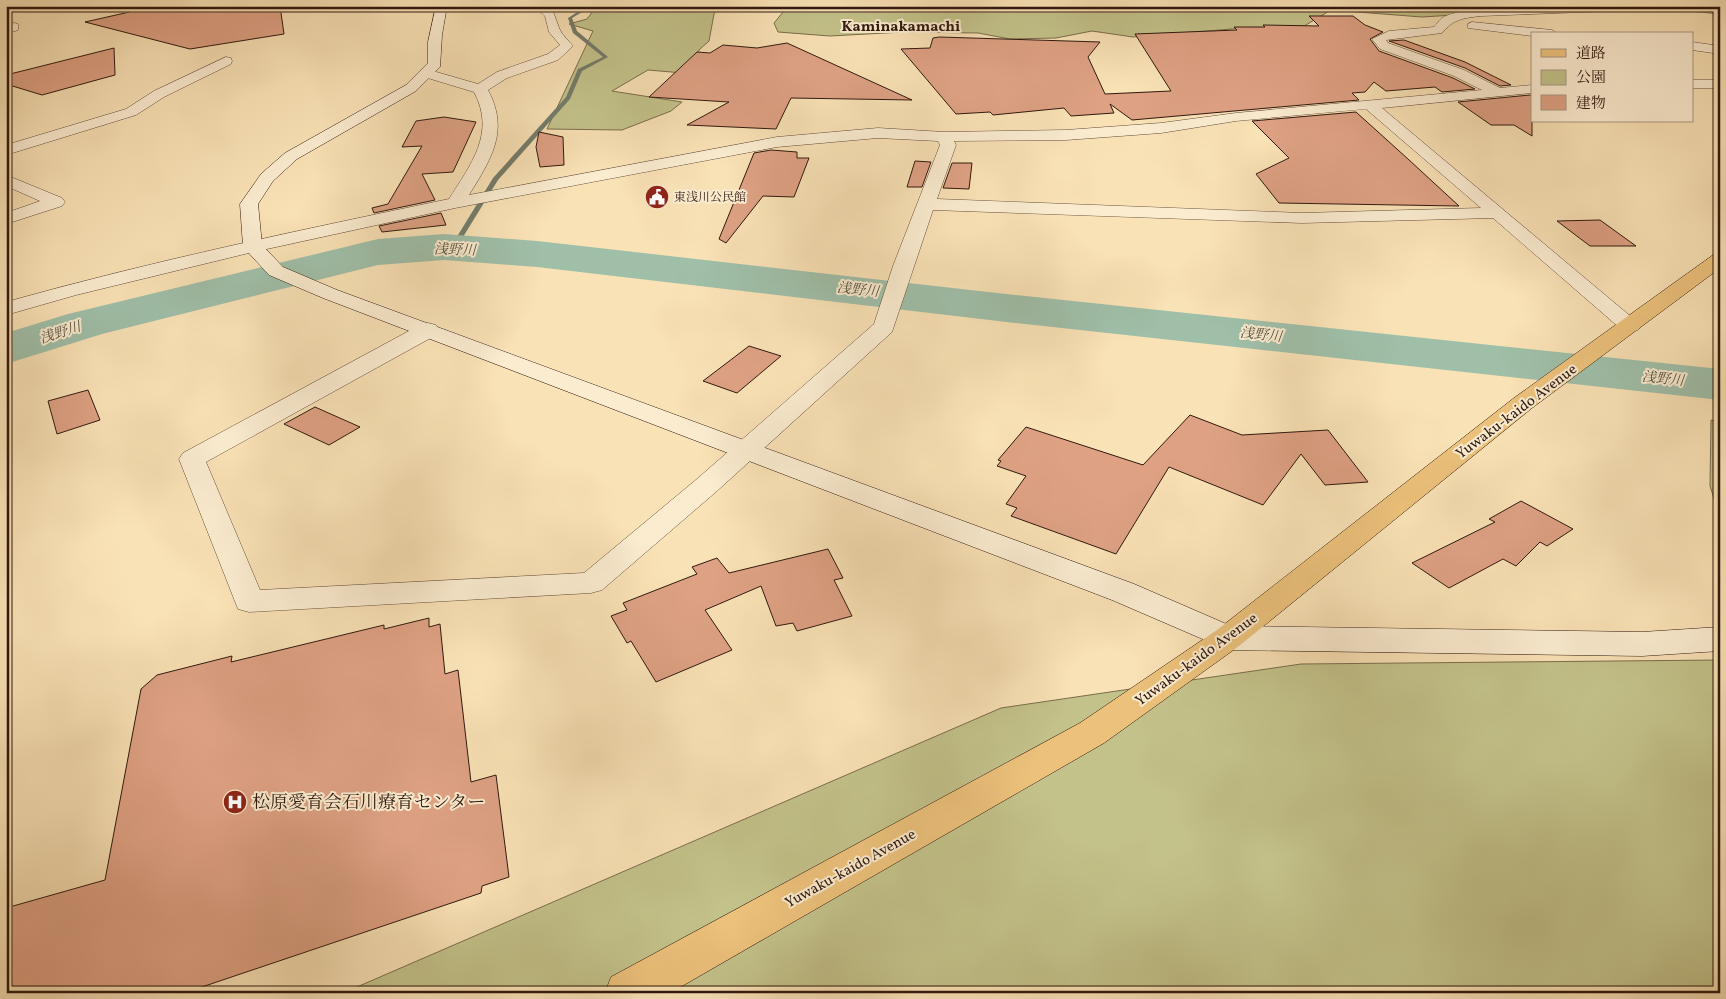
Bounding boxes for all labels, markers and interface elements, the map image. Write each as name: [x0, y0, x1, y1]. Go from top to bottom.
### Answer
district label: Kaminakamachi: [842, 17, 960, 38]
legend: [1531, 32, 1694, 122]
text: 道路: [1576, 44, 1606, 65]
text: 公園: [1576, 68, 1606, 89]
text: 建物: [1576, 94, 1606, 115]
public building icon: 東浅川公民館: [644, 184, 670, 210]
place label: 東浅川公民館: [674, 190, 746, 206]
water label: 浅野川: [434, 240, 478, 261]
water label: 浅野川: [836, 279, 882, 302]
water label: 浅野川: [38, 317, 85, 349]
water label: 浅野川: [1239, 324, 1285, 347]
street label: Yuwaku-kaido Avenue: [1452, 360, 1582, 465]
water label: 浅野川: [1641, 368, 1687, 391]
street label: Yuwaku-kaido Avenue: [1131, 609, 1262, 712]
hospital icon: 松原愛育会石川療育センター: [222, 789, 248, 815]
place label: 松原愛育会石川療育センター: [252, 791, 485, 816]
street label: Yuwaku-kaido Avenue: [781, 825, 920, 914]

